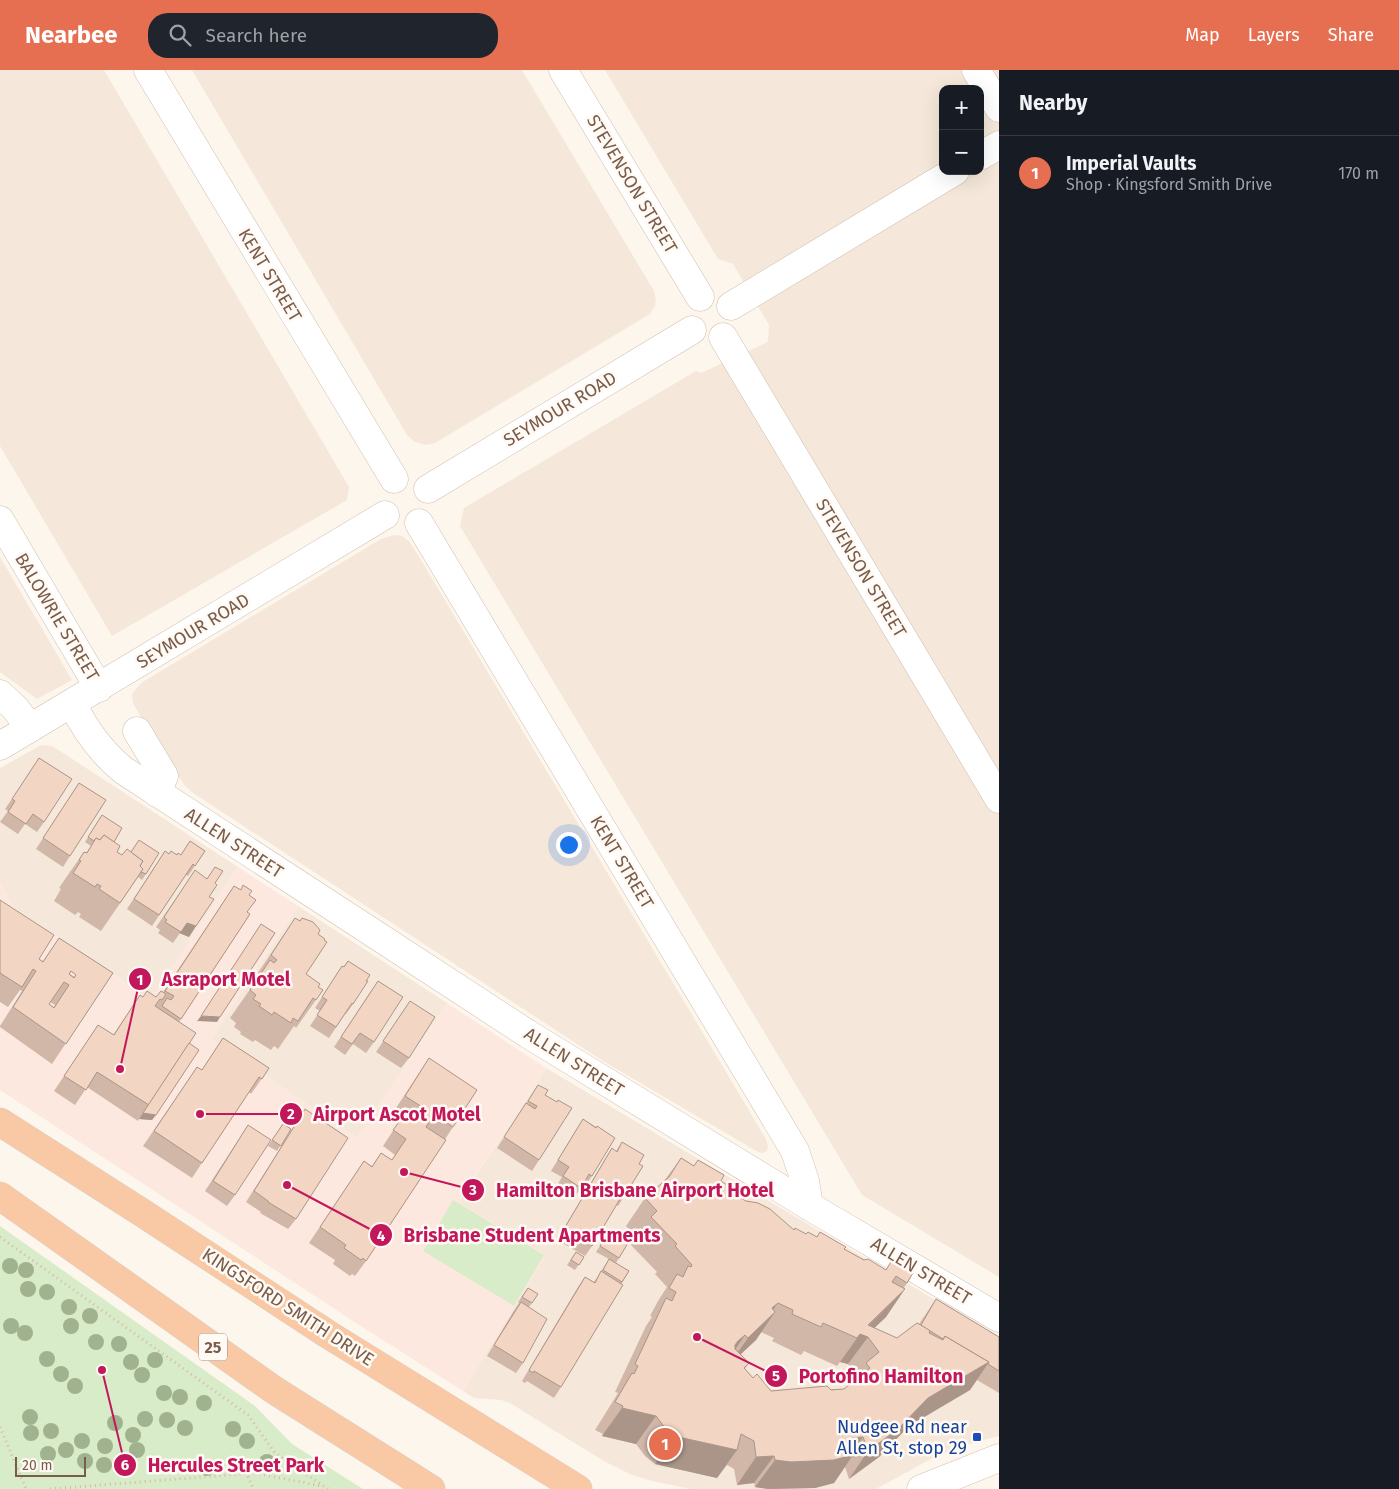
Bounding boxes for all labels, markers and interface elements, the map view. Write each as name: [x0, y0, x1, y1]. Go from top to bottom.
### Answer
search box: [148, 13, 498, 58]
text: Nearbee: [25, 21, 118, 49]
icon: search: [166, 21, 194, 49]
text: Search here: [206, 24, 307, 47]
text: Map: [1185, 24, 1220, 46]
text: Layers: [1248, 24, 1300, 46]
text: Share: [1328, 24, 1374, 46]
map controls: [939, 85, 984, 175]
button: +: [939, 85, 984, 130]
text: Nearby: [1019, 90, 1087, 116]
street label: STEVENSON STREET: [582, 111, 682, 258]
button: −: [939, 130, 984, 175]
text: Imperial Vaults: [1066, 152, 1196, 175]
text: 1: [1031, 164, 1039, 183]
text: 170 m: [1338, 164, 1379, 183]
text: Shop · Kingsford Smith Drive: [1066, 175, 1272, 194]
street label: KENT STREET: [234, 224, 307, 326]
street label: SEYMOUR ROAD: [500, 367, 620, 451]
street label: STEVENSON STREET: [811, 495, 911, 642]
street label: BALOWRIE STREET: [10, 549, 104, 686]
street label: SEYMOUR ROAD: [133, 589, 253, 673]
street label: ALLEN STREET: [181, 803, 288, 883]
street label: KENT STREET: [586, 811, 659, 913]
your location: [556, 832, 582, 858]
callout: Asraport Motel: [127, 962, 301, 996]
text: Asraport Motel: [161, 968, 291, 991]
text: 1: [137, 971, 143, 989]
street label: ALLEN STREET: [520, 1023, 628, 1102]
callout: Airport Ascot Motel: [278, 1097, 491, 1131]
text: Airport Ascot Motel: [312, 1103, 481, 1126]
text: 2: [287, 1105, 295, 1123]
callout: Hamilton Brisbane Airport Hotel: [461, 1173, 784, 1207]
text: Hamilton Brisbane Airport Hotel: [496, 1179, 774, 1202]
text: 3: [468, 1181, 477, 1199]
callout: Brisbane Student Apartments: [369, 1218, 670, 1252]
text: Brisbane Student Apartments: [404, 1224, 660, 1247]
text: 4: [377, 1227, 386, 1245]
street label: ALLEN STREET: [867, 1232, 976, 1310]
street label: KINGSFORD SMITH DRIVE: [198, 1243, 378, 1371]
road number: 25: [199, 1334, 227, 1360]
callout: Portofino Hamilton: [764, 1359, 973, 1393]
text: Portofino Hamilton: [799, 1365, 963, 1388]
text: 5: [772, 1367, 780, 1385]
place label: Nudgee Rd near Allen St, stop 29: [837, 1416, 967, 1459]
pin: 1: [649, 1425, 681, 1463]
marker: Nudgee Rd near Allen St, stop 29: [971, 1431, 983, 1443]
callout: Hercules Street Park: [112, 1448, 334, 1482]
scale bar: [15, 1454, 86, 1477]
text: Hercules Street Park: [148, 1454, 325, 1477]
text: 6: [121, 1456, 130, 1474]
text: 20 m: [22, 1457, 52, 1474]

